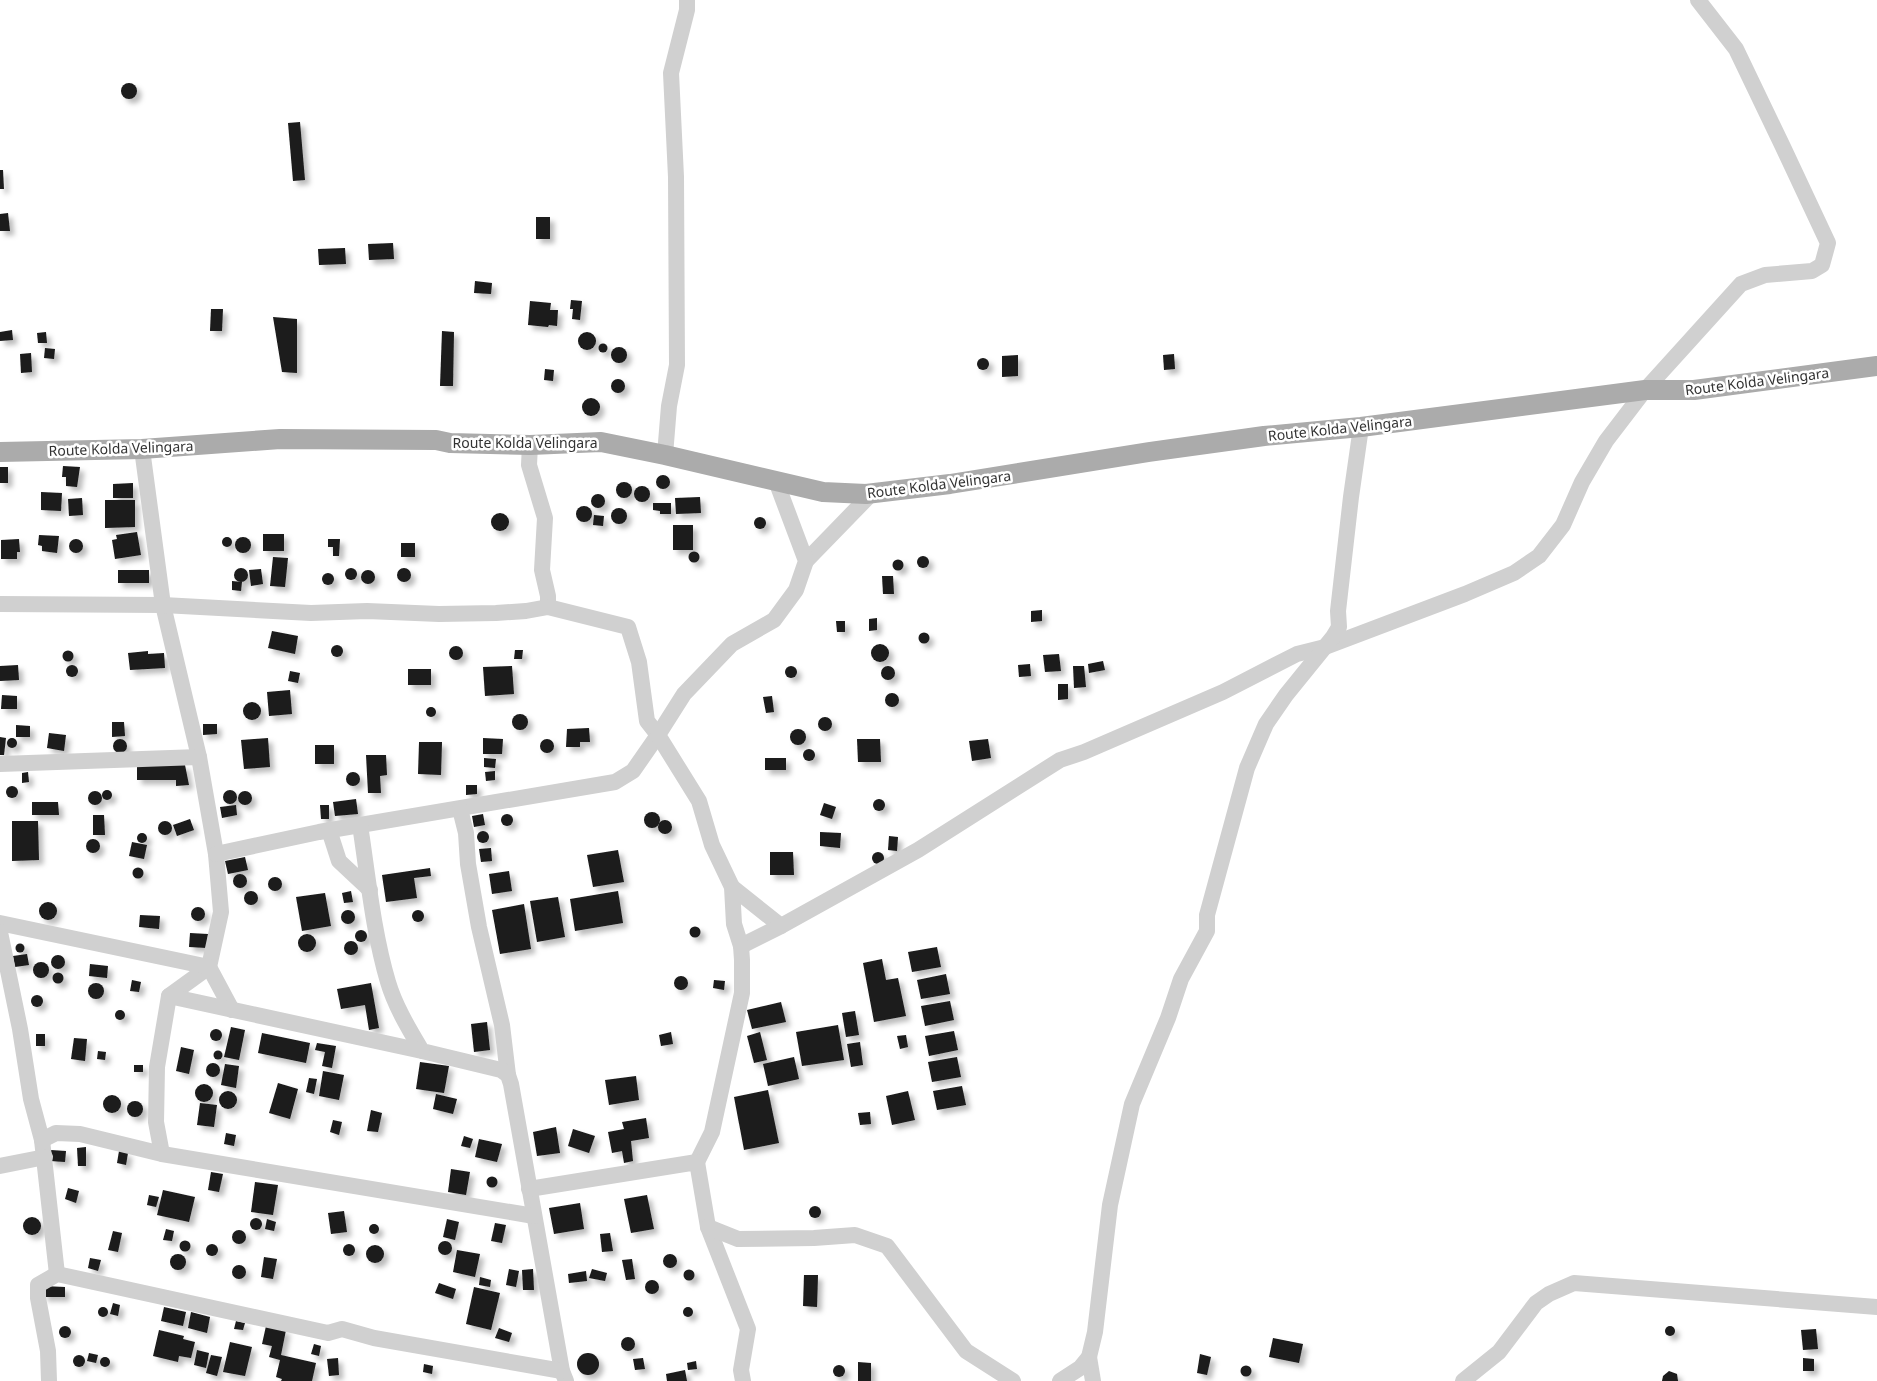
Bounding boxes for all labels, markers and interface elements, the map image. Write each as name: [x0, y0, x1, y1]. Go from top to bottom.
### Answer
street label: Route Kolda Velingara: [1684, 363, 1830, 399]
street label: Route Kolda Velingara: [1267, 411, 1413, 445]
street label: Route Kolda Velingara: [453, 433, 597, 452]
street label: Route Kolda Velingara: [48, 436, 194, 460]
street label: Route Kolda Velingara: [866, 466, 1012, 502]

